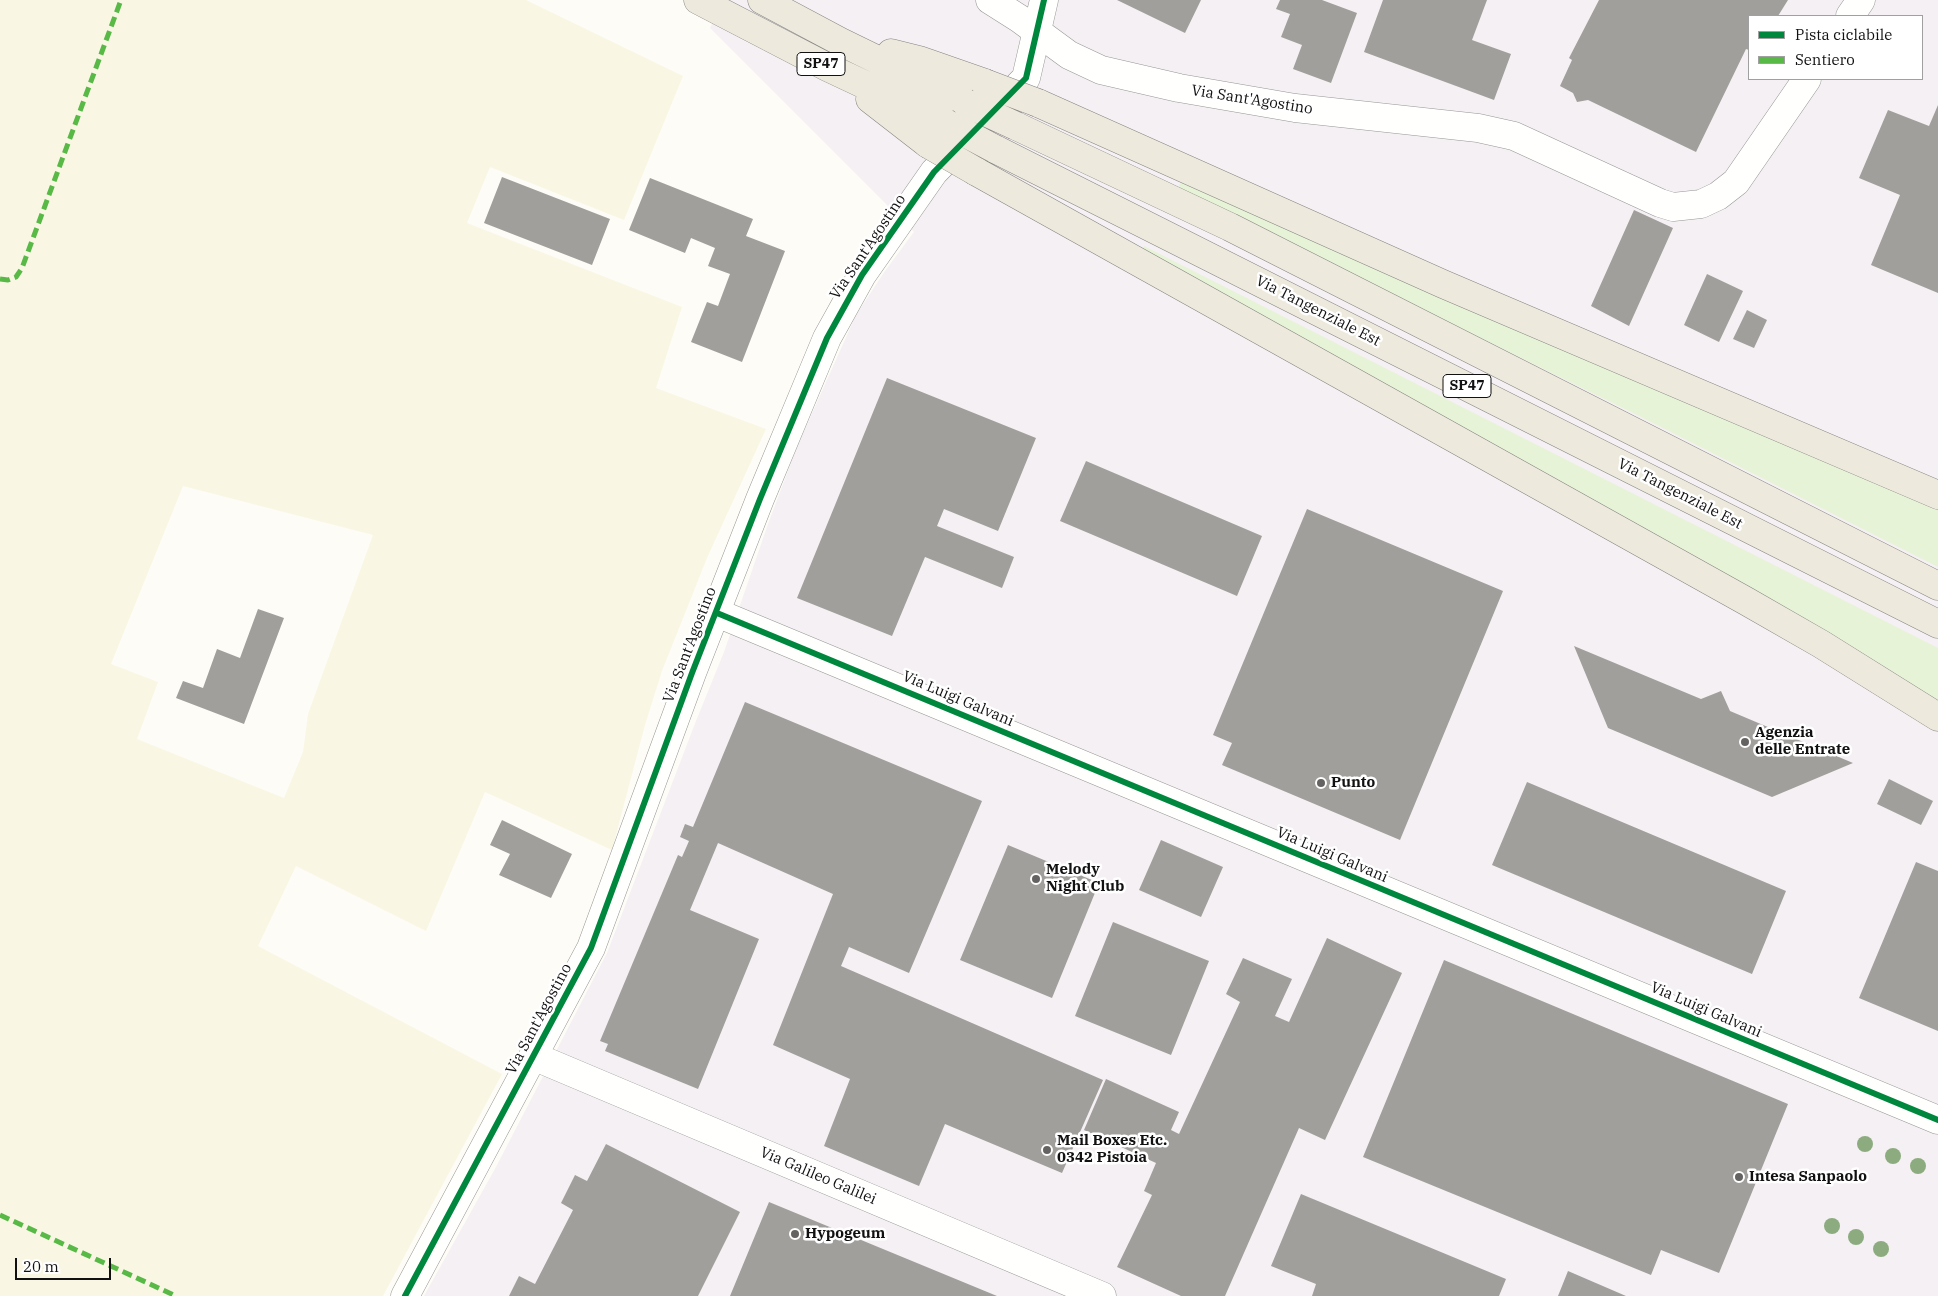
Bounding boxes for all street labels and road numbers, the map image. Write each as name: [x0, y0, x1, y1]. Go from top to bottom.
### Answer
road number: SP47: [797, 52, 845, 76]
street label: Via Sant'Agostino: [1190, 82, 1314, 118]
street label: Via Sant'Agostino: [826, 191, 910, 303]
street label: Via Tangenziale Est: [1253, 272, 1383, 350]
road number: SP47: [1443, 374, 1491, 398]
street label: Via Tangenziale Est: [1615, 455, 1745, 533]
street label: Via Sant'Agostino: [660, 585, 720, 705]
street label: Via Luigi Galvani: [900, 667, 1016, 731]
street label: Via Luigi Galvani: [1274, 823, 1390, 887]
street label: Via Sant'Agostino: [502, 961, 576, 1077]
street label: Via Luigi Galvani: [1648, 978, 1764, 1042]
street label: Via Galileo Galilei: [757, 1143, 879, 1209]

